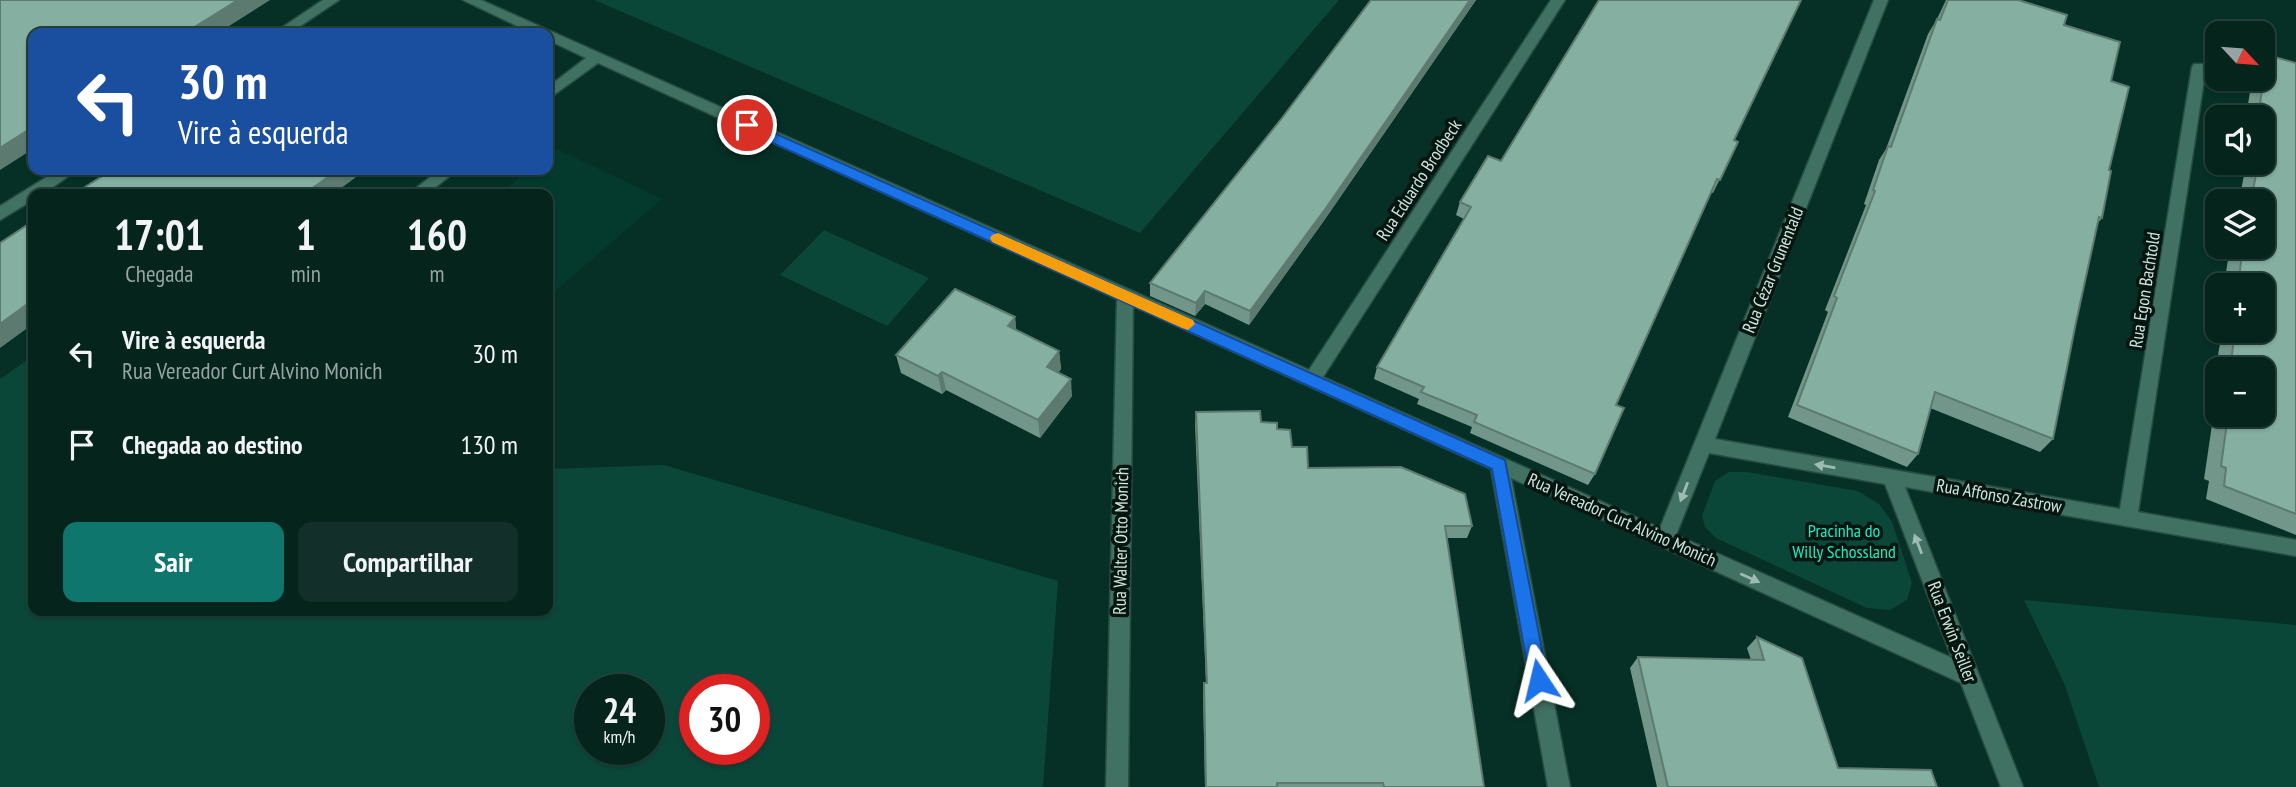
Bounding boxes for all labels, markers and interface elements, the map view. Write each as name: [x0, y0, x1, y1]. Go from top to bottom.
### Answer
north arrow: [2205, 21, 2275, 91]
map controls: [2205, 21, 2275, 427]
text: 30 m: [178, 49, 267, 113]
icon: left: [63, 56, 154, 147]
pin: [717, 95, 777, 155]
button: sound: [2205, 105, 2275, 175]
icon: arrive: [728, 106, 766, 144]
text: Vire à esquerda: [178, 111, 349, 153]
street label: Rua Eduardo Brodbeck: [1371, 115, 1466, 245]
button: layers: [2205, 189, 2275, 259]
street label: Rua Cézar Grunentald: [1737, 203, 1808, 336]
text: 17:01: [114, 207, 205, 262]
text: 1: [296, 207, 316, 262]
text: 160: [407, 207, 467, 262]
street label: Rua Egon Bachtold: [2124, 230, 2165, 350]
text: Chegada: [125, 259, 194, 288]
text: min: [291, 259, 321, 288]
text: m: [429, 259, 444, 288]
button: +: [2205, 273, 2275, 343]
text: Vire à esquerda: [122, 323, 265, 356]
icon: left: [63, 335, 101, 373]
text: 30 m: [472, 337, 518, 370]
text: Rua Vereador Curt Alvino Monich: [122, 356, 382, 385]
button: −: [2205, 357, 2275, 427]
icon: arrive: [63, 426, 101, 464]
text: Chegada ao destino: [122, 428, 303, 461]
text: 130 m: [460, 428, 518, 461]
one-way arrow: [1814, 460, 1836, 471]
street label: Rua Walter Otto Monich: [1108, 467, 1133, 615]
street label: Rua Vereador Curt Alvino Monich: [1524, 468, 1720, 571]
street label: Rua Affonso Zastrow: [1935, 473, 2064, 518]
one-way arrow: [1678, 482, 1689, 503]
park label: Pracinha do Willy Schossland: [1792, 519, 1896, 563]
button: Sair: [63, 522, 284, 602]
button: Compartilhar: [298, 522, 518, 602]
one-way arrow: [1912, 534, 1923, 555]
one-way arrow: [1739, 573, 1760, 584]
street label: Rua Erwin Seiller: [1923, 578, 1982, 686]
position arrow: [1502, 643, 1576, 717]
speed limit sign: 30: [679, 674, 770, 765]
text: 24: [603, 687, 636, 733]
text: km/h: [604, 725, 635, 748]

